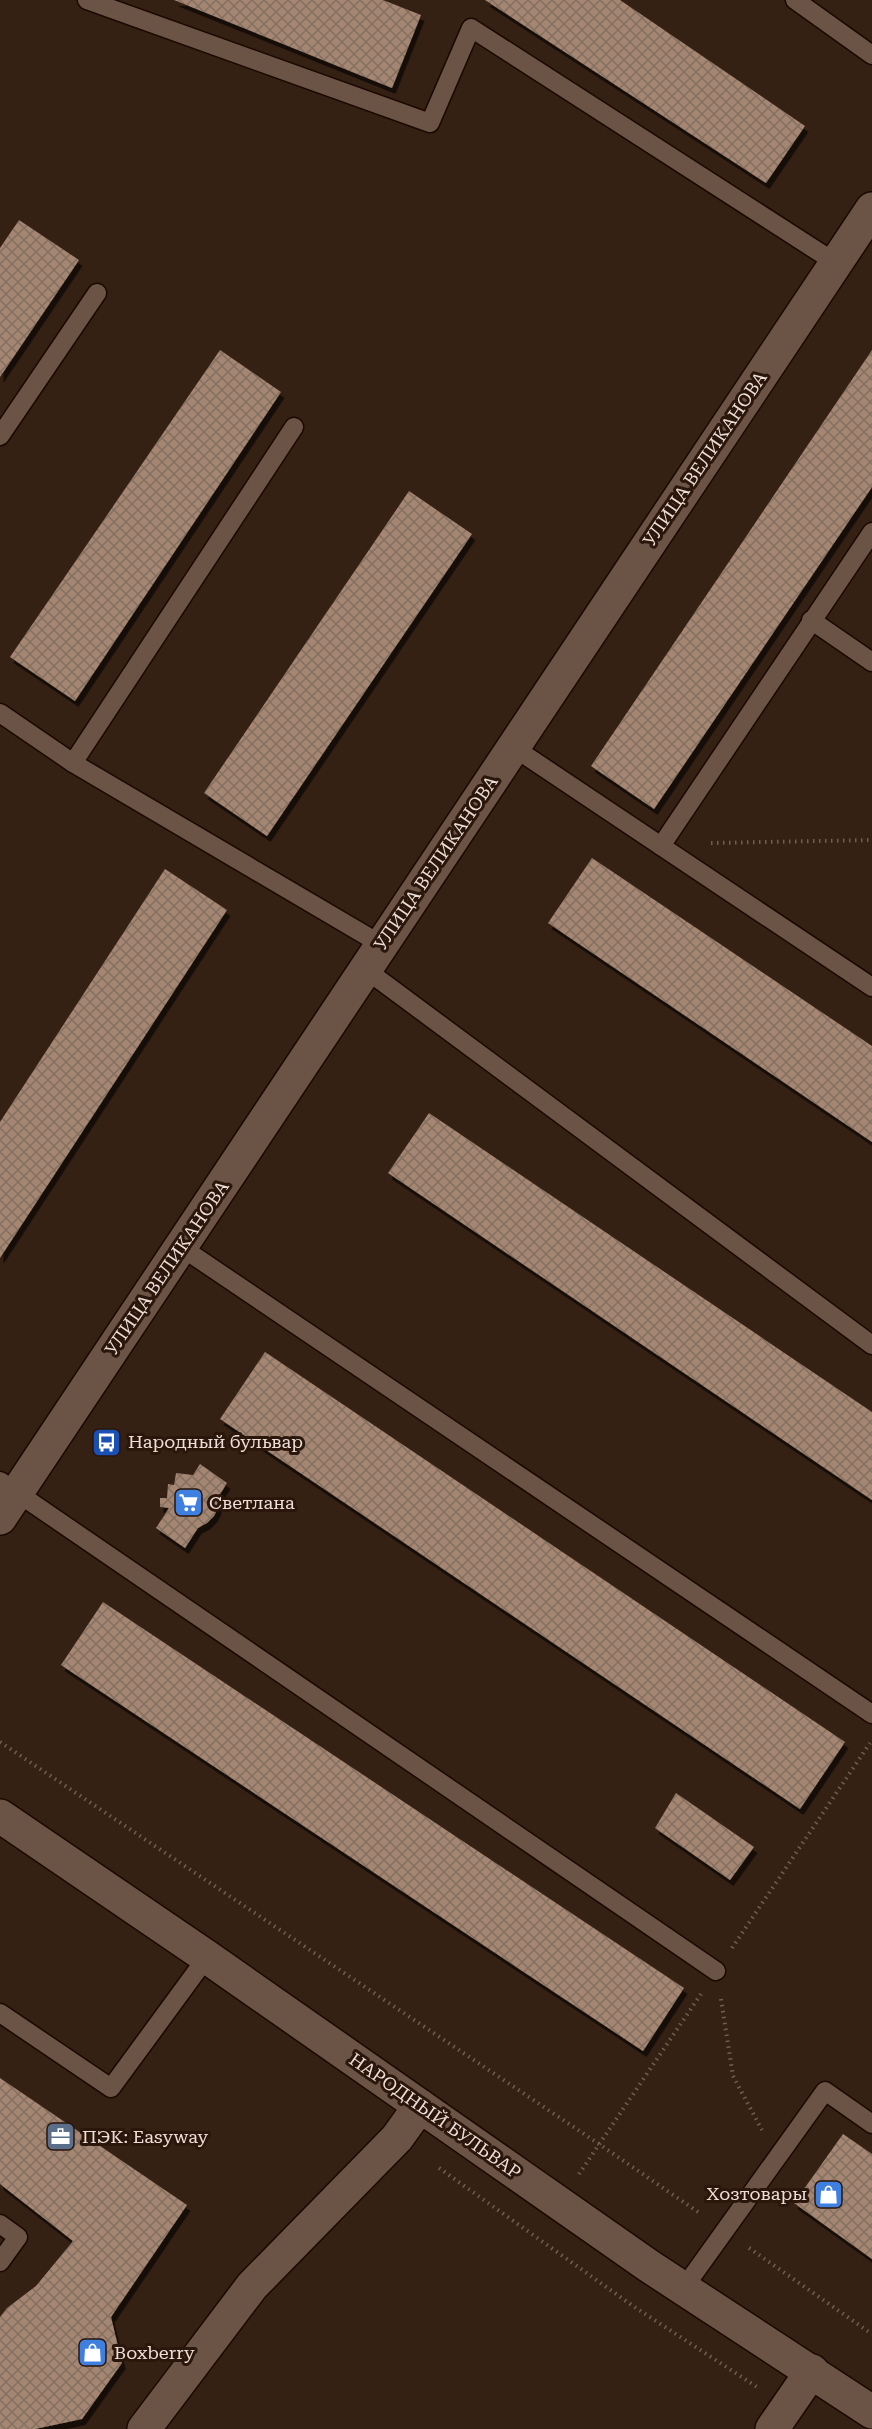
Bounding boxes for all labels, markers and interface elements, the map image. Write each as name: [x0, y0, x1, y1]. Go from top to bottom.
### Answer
street label: УЛИЦА ВЕЛИКАНОВА: [638, 367, 771, 550]
street label: УЛИЦА ВЕЛИКАНОВА: [369, 771, 502, 954]
street label: УЛИЦА ВЕЛИКАНОВА: [100, 1176, 233, 1359]
bus stop icon: Народный бульвар: [91, 1426, 123, 1458]
place label: Народный бульвар: [128, 1431, 303, 1452]
supermarket icon: Светлана: [172, 1487, 204, 1519]
place label: Светлана: [209, 1492, 295, 1513]
street label: НАРОДНЫЙ БУЛЬВАР: [346, 2048, 525, 2183]
office icon: ПЭК: Easyway: [45, 2121, 77, 2153]
place label: ПЭК: Easyway: [82, 2126, 208, 2147]
shop icon: Хозтовары: [812, 2178, 844, 2210]
place label: Хозтовары: [706, 2183, 807, 2204]
shop icon: Boxberry: [77, 2337, 109, 2369]
place label: Boxberry: [114, 2342, 195, 2363]

